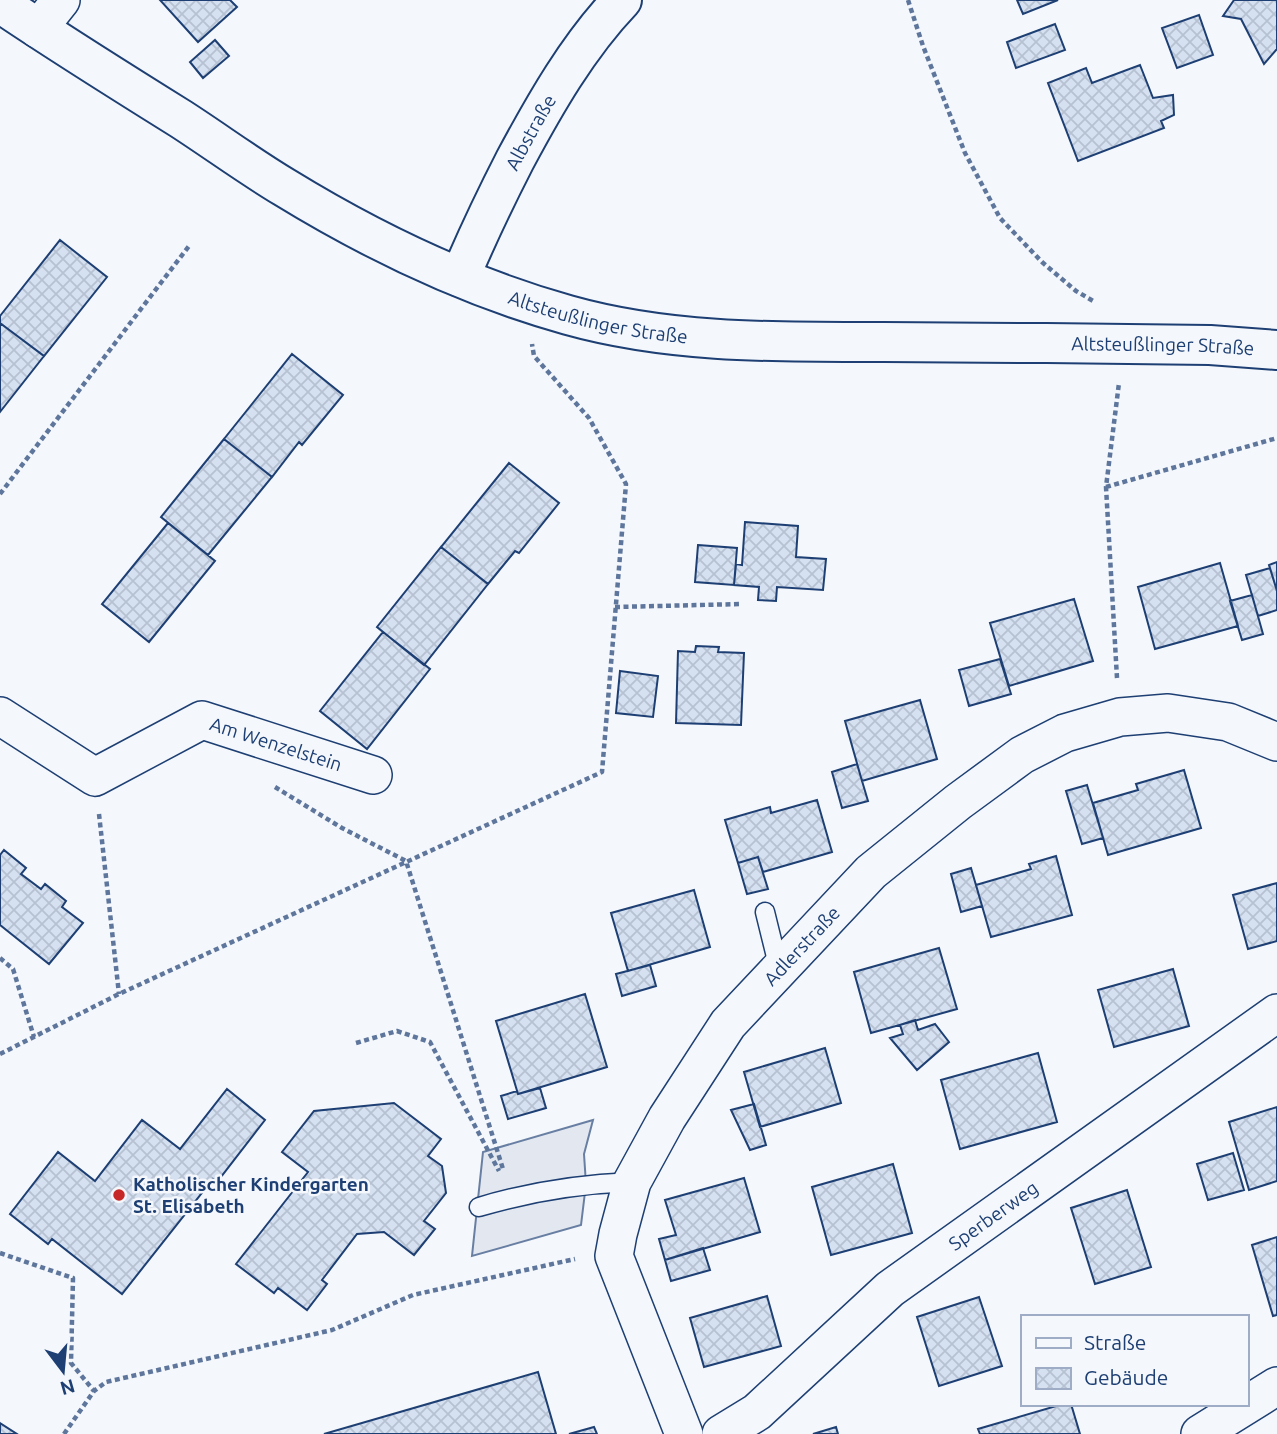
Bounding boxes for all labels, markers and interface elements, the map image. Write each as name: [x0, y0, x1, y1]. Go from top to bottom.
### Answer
street label: Albstraße: [501, 91, 560, 174]
street label: Altsteußlinger Straße: [506, 286, 689, 347]
street label: Altsteußlinger Straße: [1071, 332, 1255, 359]
street label: Am Wenzelstein: [207, 712, 345, 775]
street label: Adlerstraße: [759, 901, 844, 990]
place label: Katholischer Kindergarten St. Elisabeth: [133, 1173, 369, 1217]
street label: Sperberweg: [944, 1176, 1042, 1255]
marker: Katholischer Kindergarten St. Elisabeth: [111, 1187, 127, 1203]
legend: [1021, 1315, 1249, 1406]
text: Straße: [1084, 1330, 1146, 1354]
north arrow: [28, 1336, 98, 1406]
text: Gebäude: [1084, 1365, 1168, 1389]
text: N: [58, 1375, 78, 1400]

